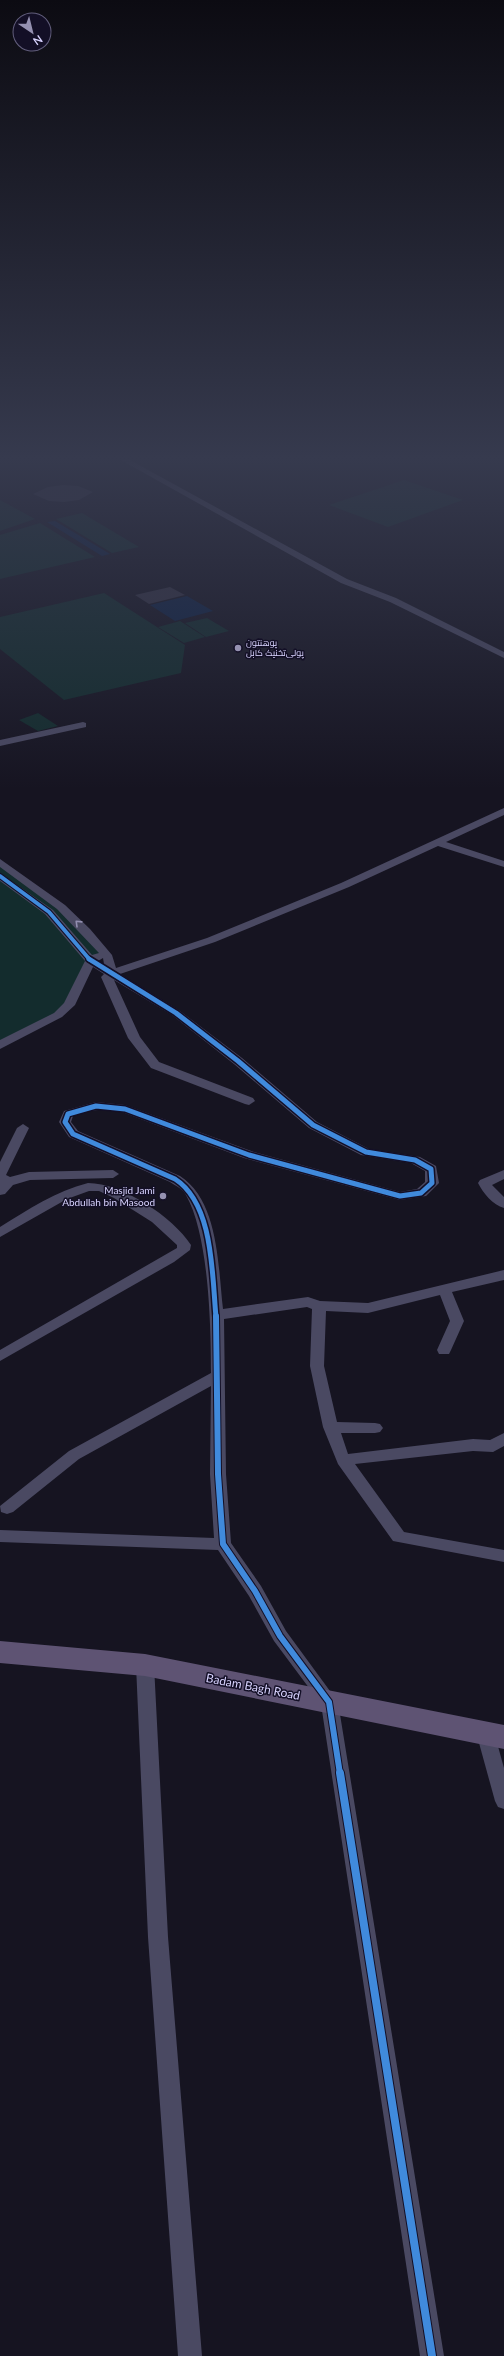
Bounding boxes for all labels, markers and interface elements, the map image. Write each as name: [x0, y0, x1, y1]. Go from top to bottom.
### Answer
north arrow: [12, 12, 52, 52]
text: N: [31, 33, 45, 48]
place label: پوهنتون پولی‌تخنیک کابل: [246, 637, 304, 659]
marker: پوهنتون پولی‌تخنیک کابل: [233, 643, 243, 653]
one-way arrow: [75, 920, 83, 928]
place label: Masjid Jami Abdullah bin Masood: [62, 1184, 155, 1208]
marker: Masjid Jami Abdullah bin Masood: [158, 1191, 168, 1201]
street label: Badam Bagh Road: [205, 1670, 301, 1703]

